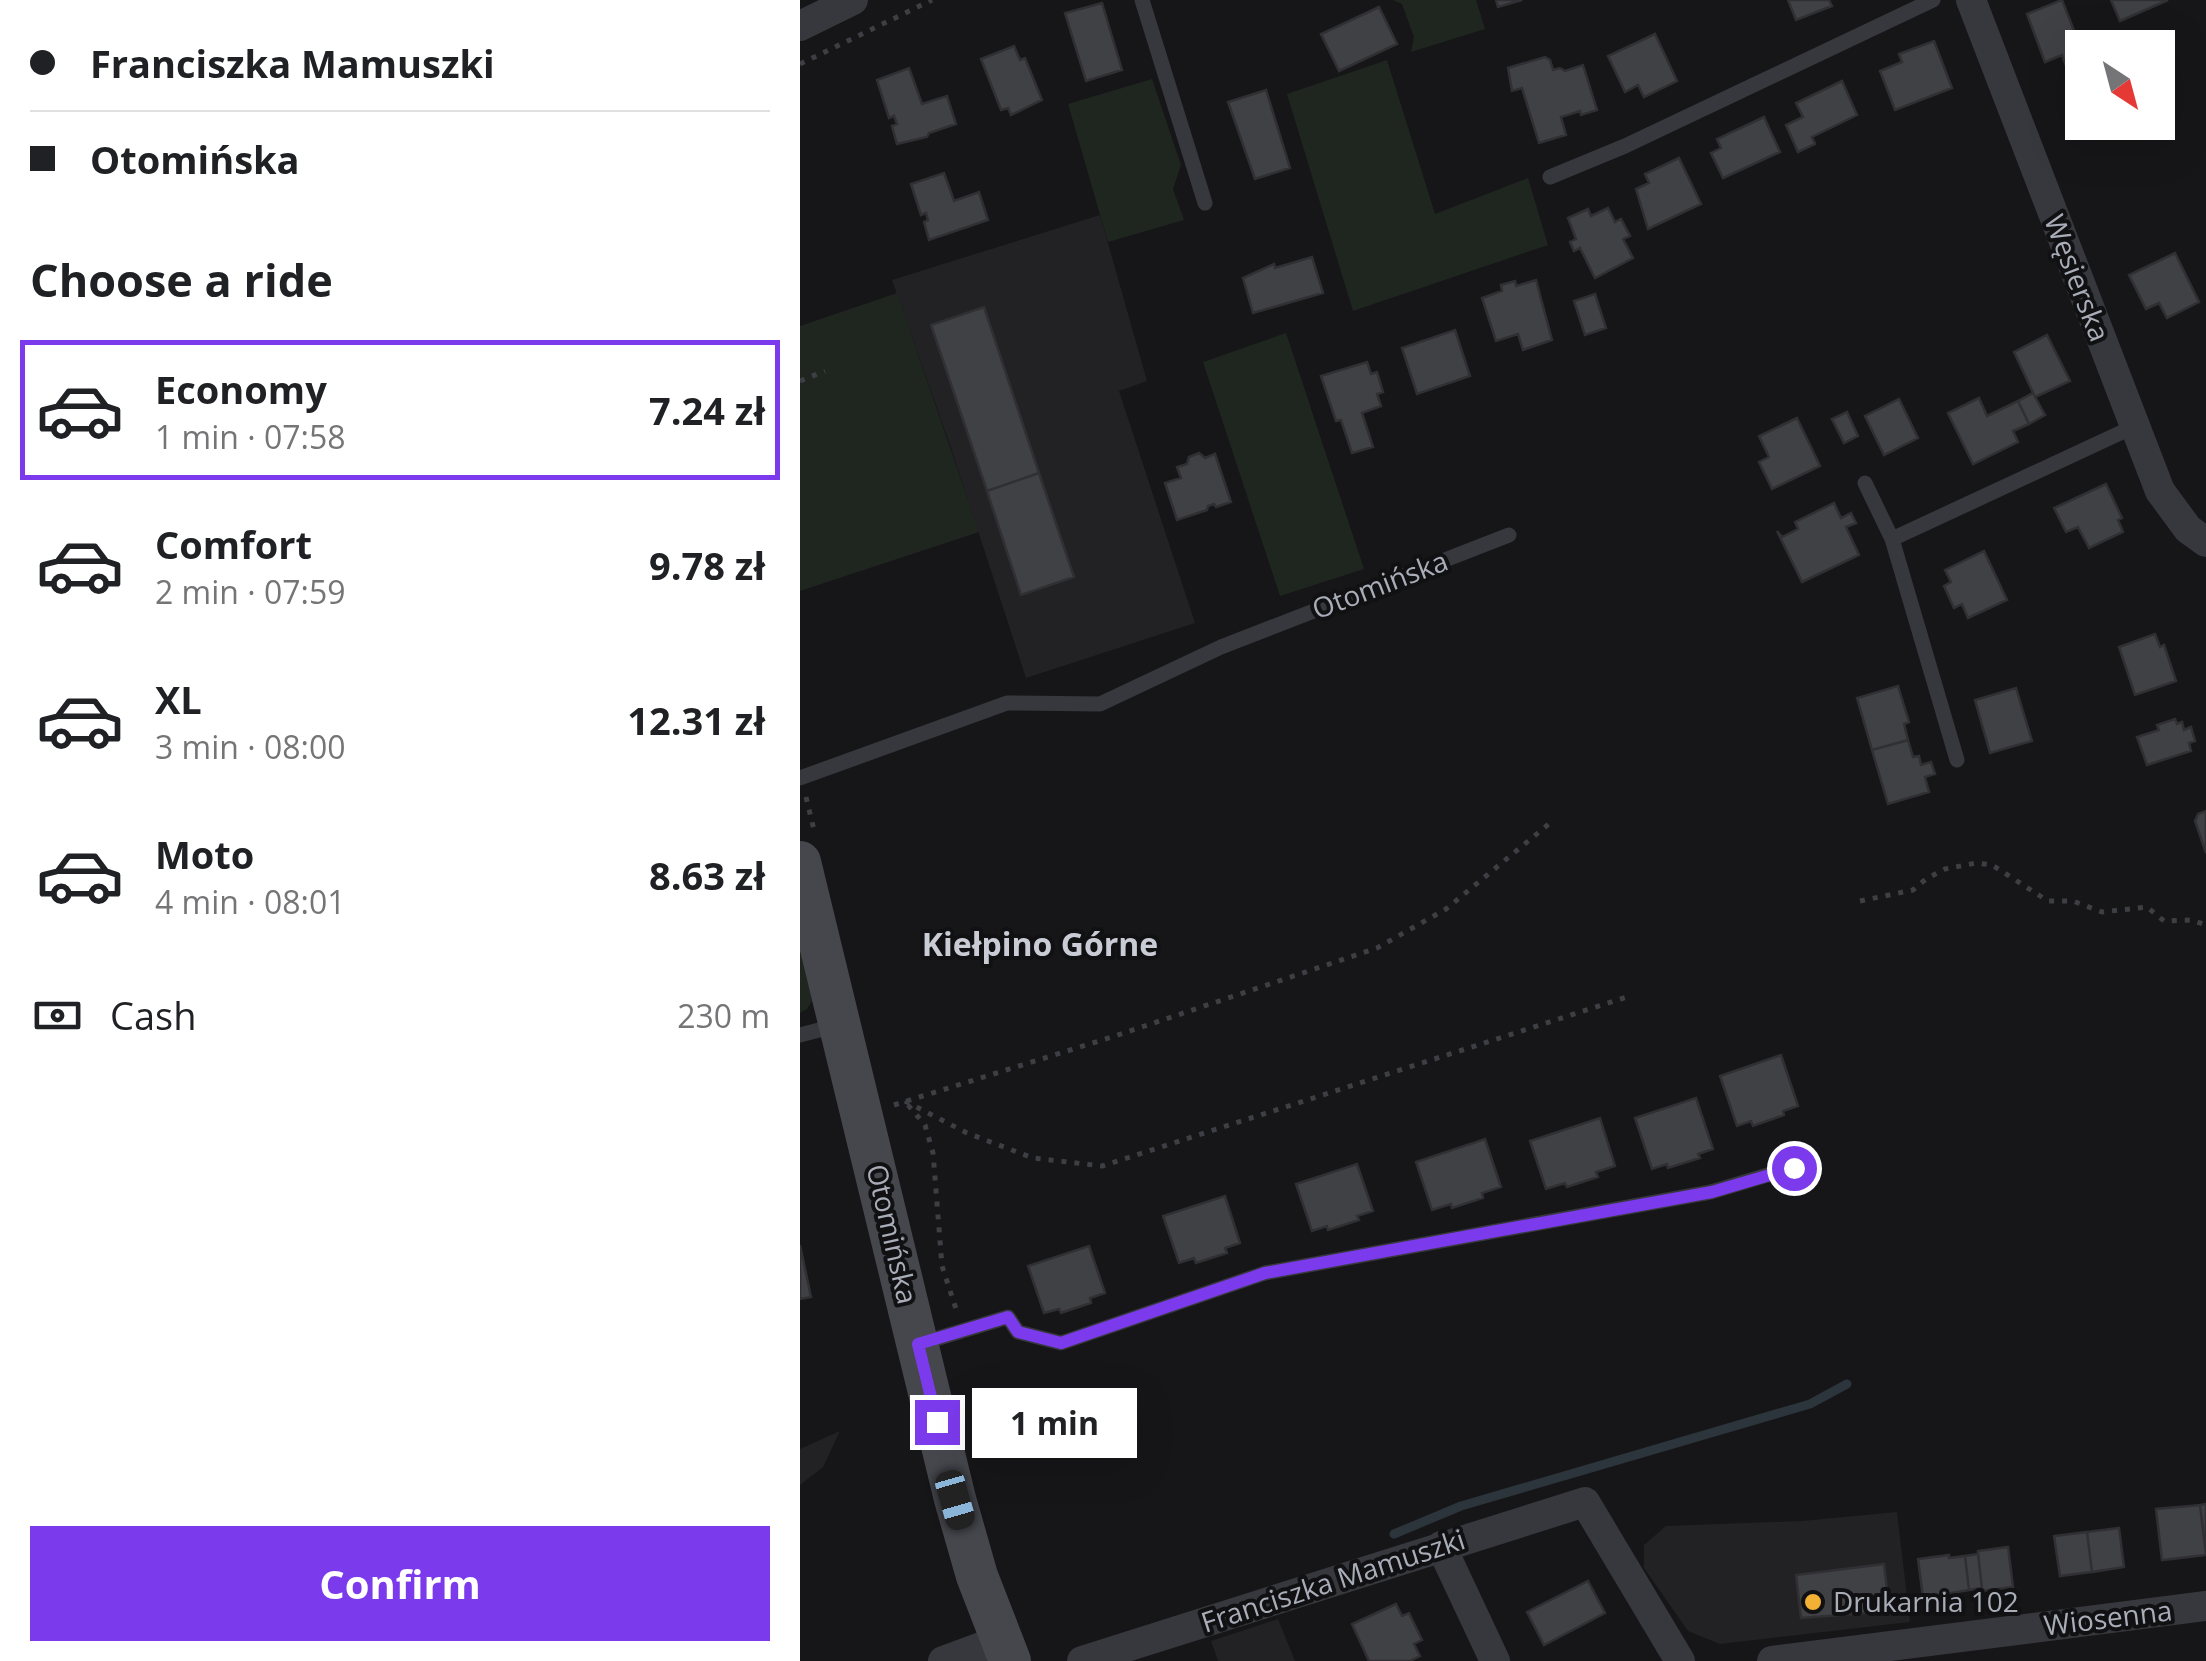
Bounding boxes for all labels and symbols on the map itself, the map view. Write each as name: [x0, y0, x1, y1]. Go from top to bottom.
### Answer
north arrow: [2065, 30, 2175, 140]
street label: Węsierska: [2036, 209, 2119, 346]
street label: Otomińska: [1306, 541, 1453, 627]
district label: Kiełpino Górne: [922, 922, 1158, 965]
route start: [1772, 1146, 1817, 1191]
street label: Otomińska: [858, 1160, 928, 1307]
callout: 1 min: [972, 1387, 1137, 1457]
route end: [915, 1400, 960, 1445]
car: [932, 1467, 978, 1533]
street label: Franciszka Mamuszki: [1196, 1519, 1469, 1641]
place label: Drukarnia 102: [1833, 1582, 2019, 1620]
street label: Wiosenna: [2042, 1590, 2174, 1644]
marker: Drukarnia 102: [1802, 1591, 1824, 1613]

